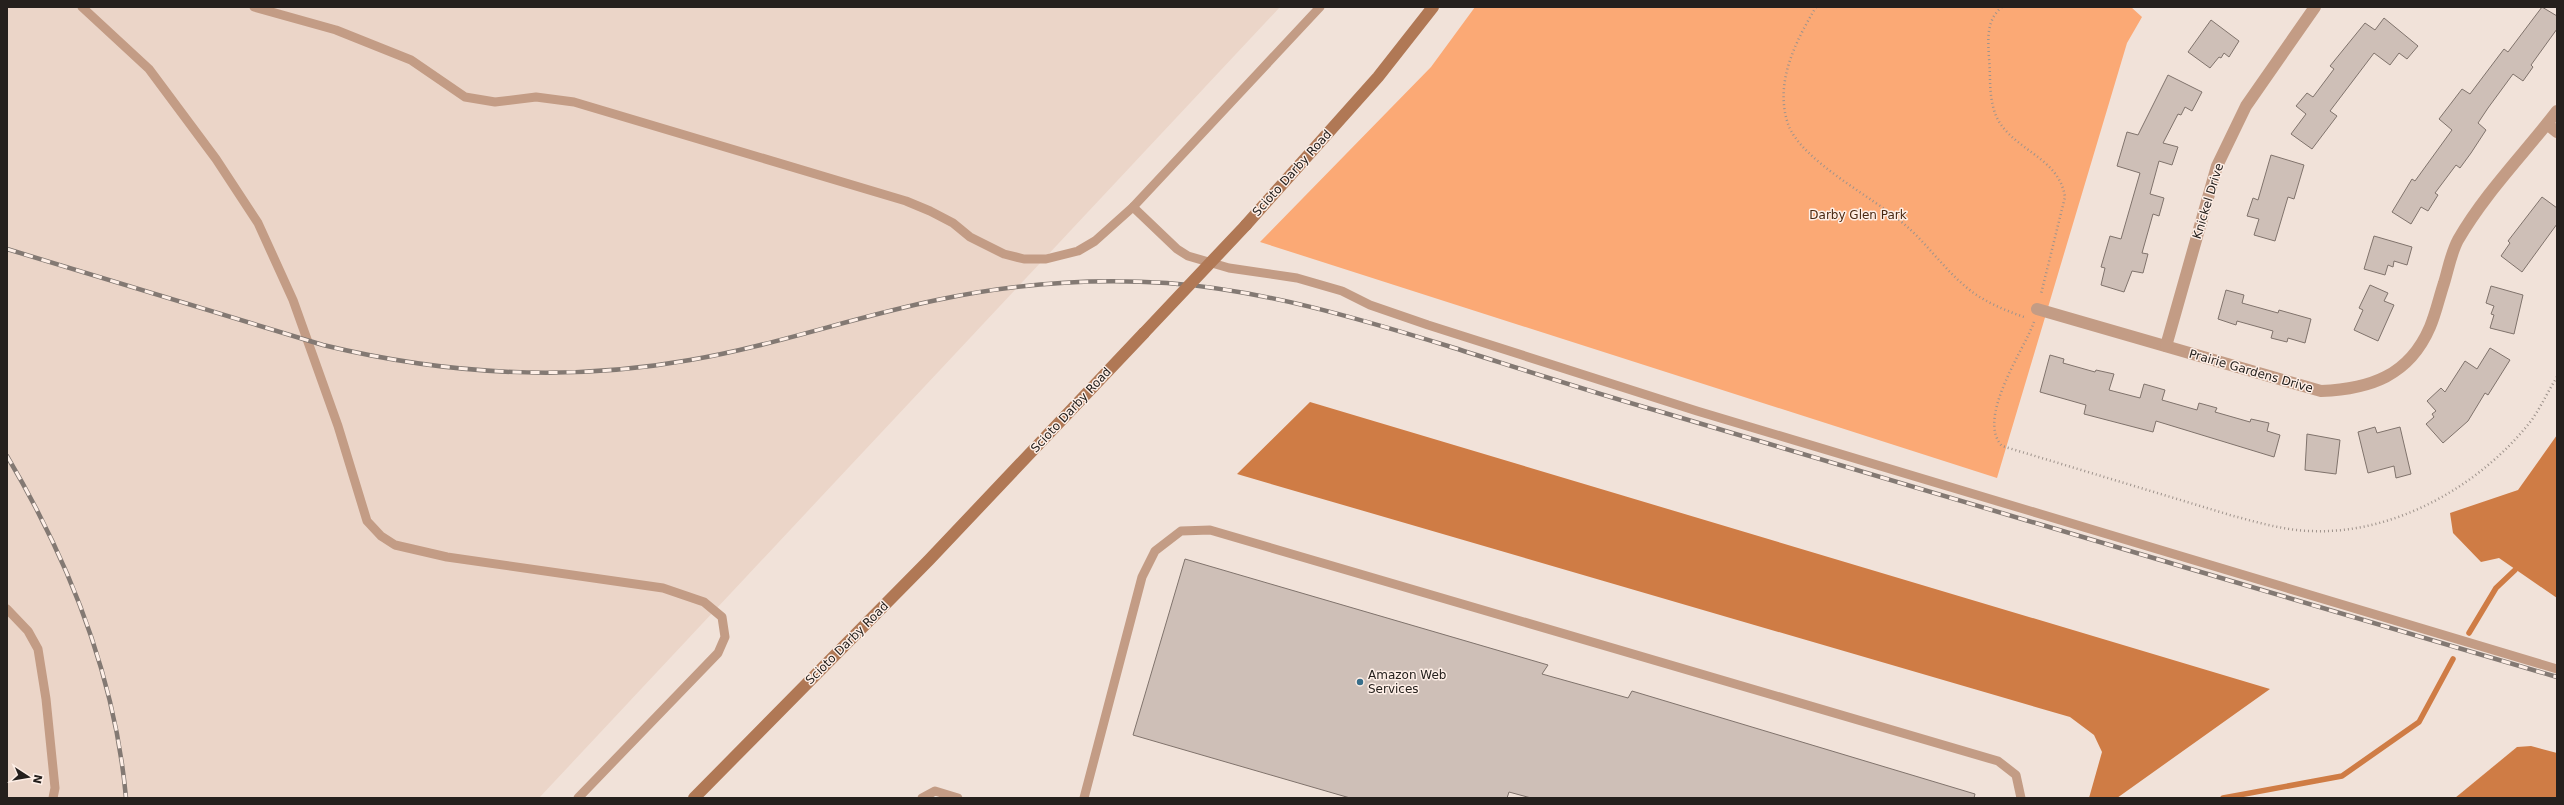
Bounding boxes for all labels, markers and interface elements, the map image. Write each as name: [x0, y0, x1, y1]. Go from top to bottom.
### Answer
street label: Scioto Darby Road: [1250, 127, 1334, 219]
street label: Knickel Drive: [2190, 161, 2226, 241]
park label: Darby Glen Park: [1809, 208, 1907, 222]
street label: Prairie Gardens Drive: [2187, 347, 2315, 395]
street label: Scioto Darby Road: [1028, 365, 1114, 455]
street label: Scioto Darby Road: [803, 599, 891, 687]
place label: Amazon Web Services: [1368, 668, 1446, 696]
marker: Amazon Web Services: [1355, 677, 1365, 687]
north arrow: [8, 757, 48, 797]
text: N: [30, 773, 45, 785]

